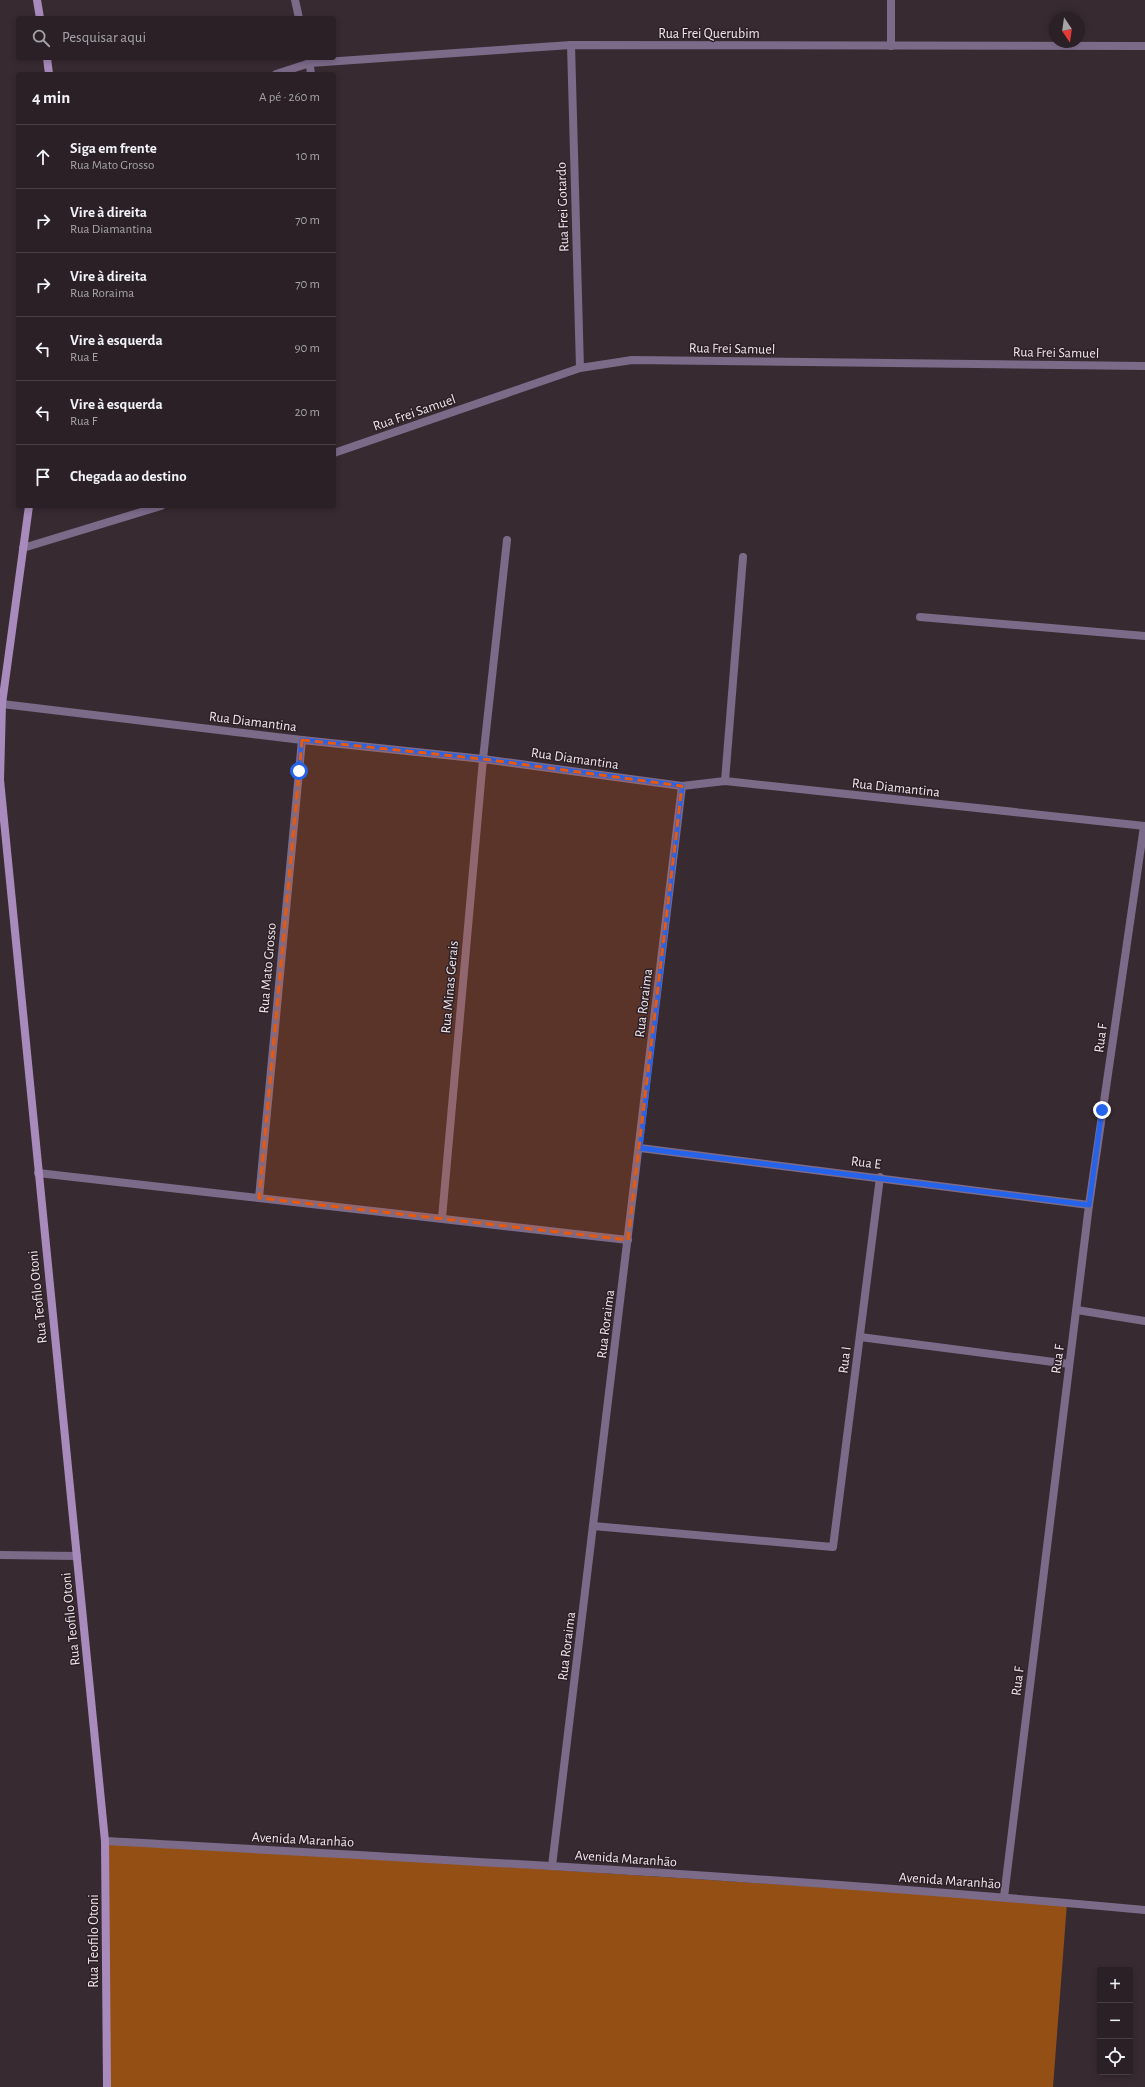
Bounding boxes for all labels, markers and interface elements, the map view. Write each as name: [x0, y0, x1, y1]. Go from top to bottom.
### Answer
north arrow: [1049, 12, 1085, 48]
search box: [16, 16, 336, 60]
icon: search: [30, 27, 52, 49]
street label: Rua Frei Querubim: [658, 27, 760, 41]
text: Pesquisar aqui: [62, 30, 146, 45]
text: 4 min: [32, 89, 70, 106]
text: A pé · 260 m: [259, 91, 320, 104]
text: Siga em frente: [70, 141, 157, 156]
icon: ahead: [32, 146, 54, 168]
text: 10 m: [296, 150, 320, 163]
text: Rua Mato Grosso: [70, 159, 154, 172]
street label: Rua Frei Gotardo: [554, 162, 572, 252]
text: Vire à direita: [70, 205, 147, 220]
icon: right: [32, 210, 54, 232]
text: 70 m: [295, 214, 320, 227]
text: Rua Diamantina: [70, 223, 152, 236]
text: Vire à direita: [70, 269, 147, 284]
icon: right: [32, 274, 54, 296]
text: 70 m: [295, 278, 320, 291]
text: Rua Roraima: [70, 287, 134, 300]
text: Vire à esquerda: [70, 333, 163, 348]
icon: left: [32, 338, 54, 360]
street label: Rua Frei Samuel: [689, 341, 775, 357]
text: 90 m: [294, 342, 320, 355]
street label: Rua Frei Samuel: [1013, 345, 1099, 361]
text: Rua E: [70, 351, 98, 364]
street label: Rua Frei Samuel: [371, 392, 458, 434]
text: Vire à esquerda: [70, 397, 163, 412]
icon: left: [32, 402, 54, 424]
text: 20 m: [295, 406, 320, 419]
text: Rua F: [70, 415, 97, 428]
icon: arrive: [32, 466, 54, 488]
text: Chegada ao destino: [70, 469, 187, 484]
street label: Rua Diamantina: [208, 710, 298, 734]
street label: Rua Diamantina: [530, 746, 620, 772]
route start: [290, 762, 308, 780]
street label: Rua Diamantina: [851, 776, 941, 800]
street label: Rua Mato Grosso: [257, 922, 279, 1014]
street label: Rua Minas Gerais: [439, 940, 461, 1034]
street label: Rua Roraima: [633, 967, 655, 1038]
street label: Rua F: [1092, 1022, 1110, 1054]
route end: [1093, 1101, 1111, 1119]
street label: Rua E: [850, 1154, 882, 1172]
street label: Rua Teofilo Otoni: [26, 1250, 50, 1344]
street label: Rua Roraima: [595, 1288, 617, 1359]
street label: Rua F: [1049, 1343, 1067, 1375]
street label: Rua I: [836, 1346, 854, 1374]
street label: Rua Teofilo Otoni: [59, 1572, 83, 1666]
street label: Rua Roraima: [556, 1610, 578, 1681]
street label: Rua F: [1009, 1665, 1027, 1697]
street label: Avenida Maranhão: [251, 1830, 355, 1850]
street label: Avenida Maranhão: [574, 1848, 678, 1870]
street label: Avenida Maranhão: [898, 1870, 1002, 1892]
street label: Rua Teofilo Otoni: [87, 1894, 101, 1988]
map controls: [1097, 1967, 1133, 2075]
button: +: [1097, 1967, 1133, 2003]
button: −: [1097, 2003, 1133, 2039]
button: locate: [1097, 2039, 1133, 2075]

